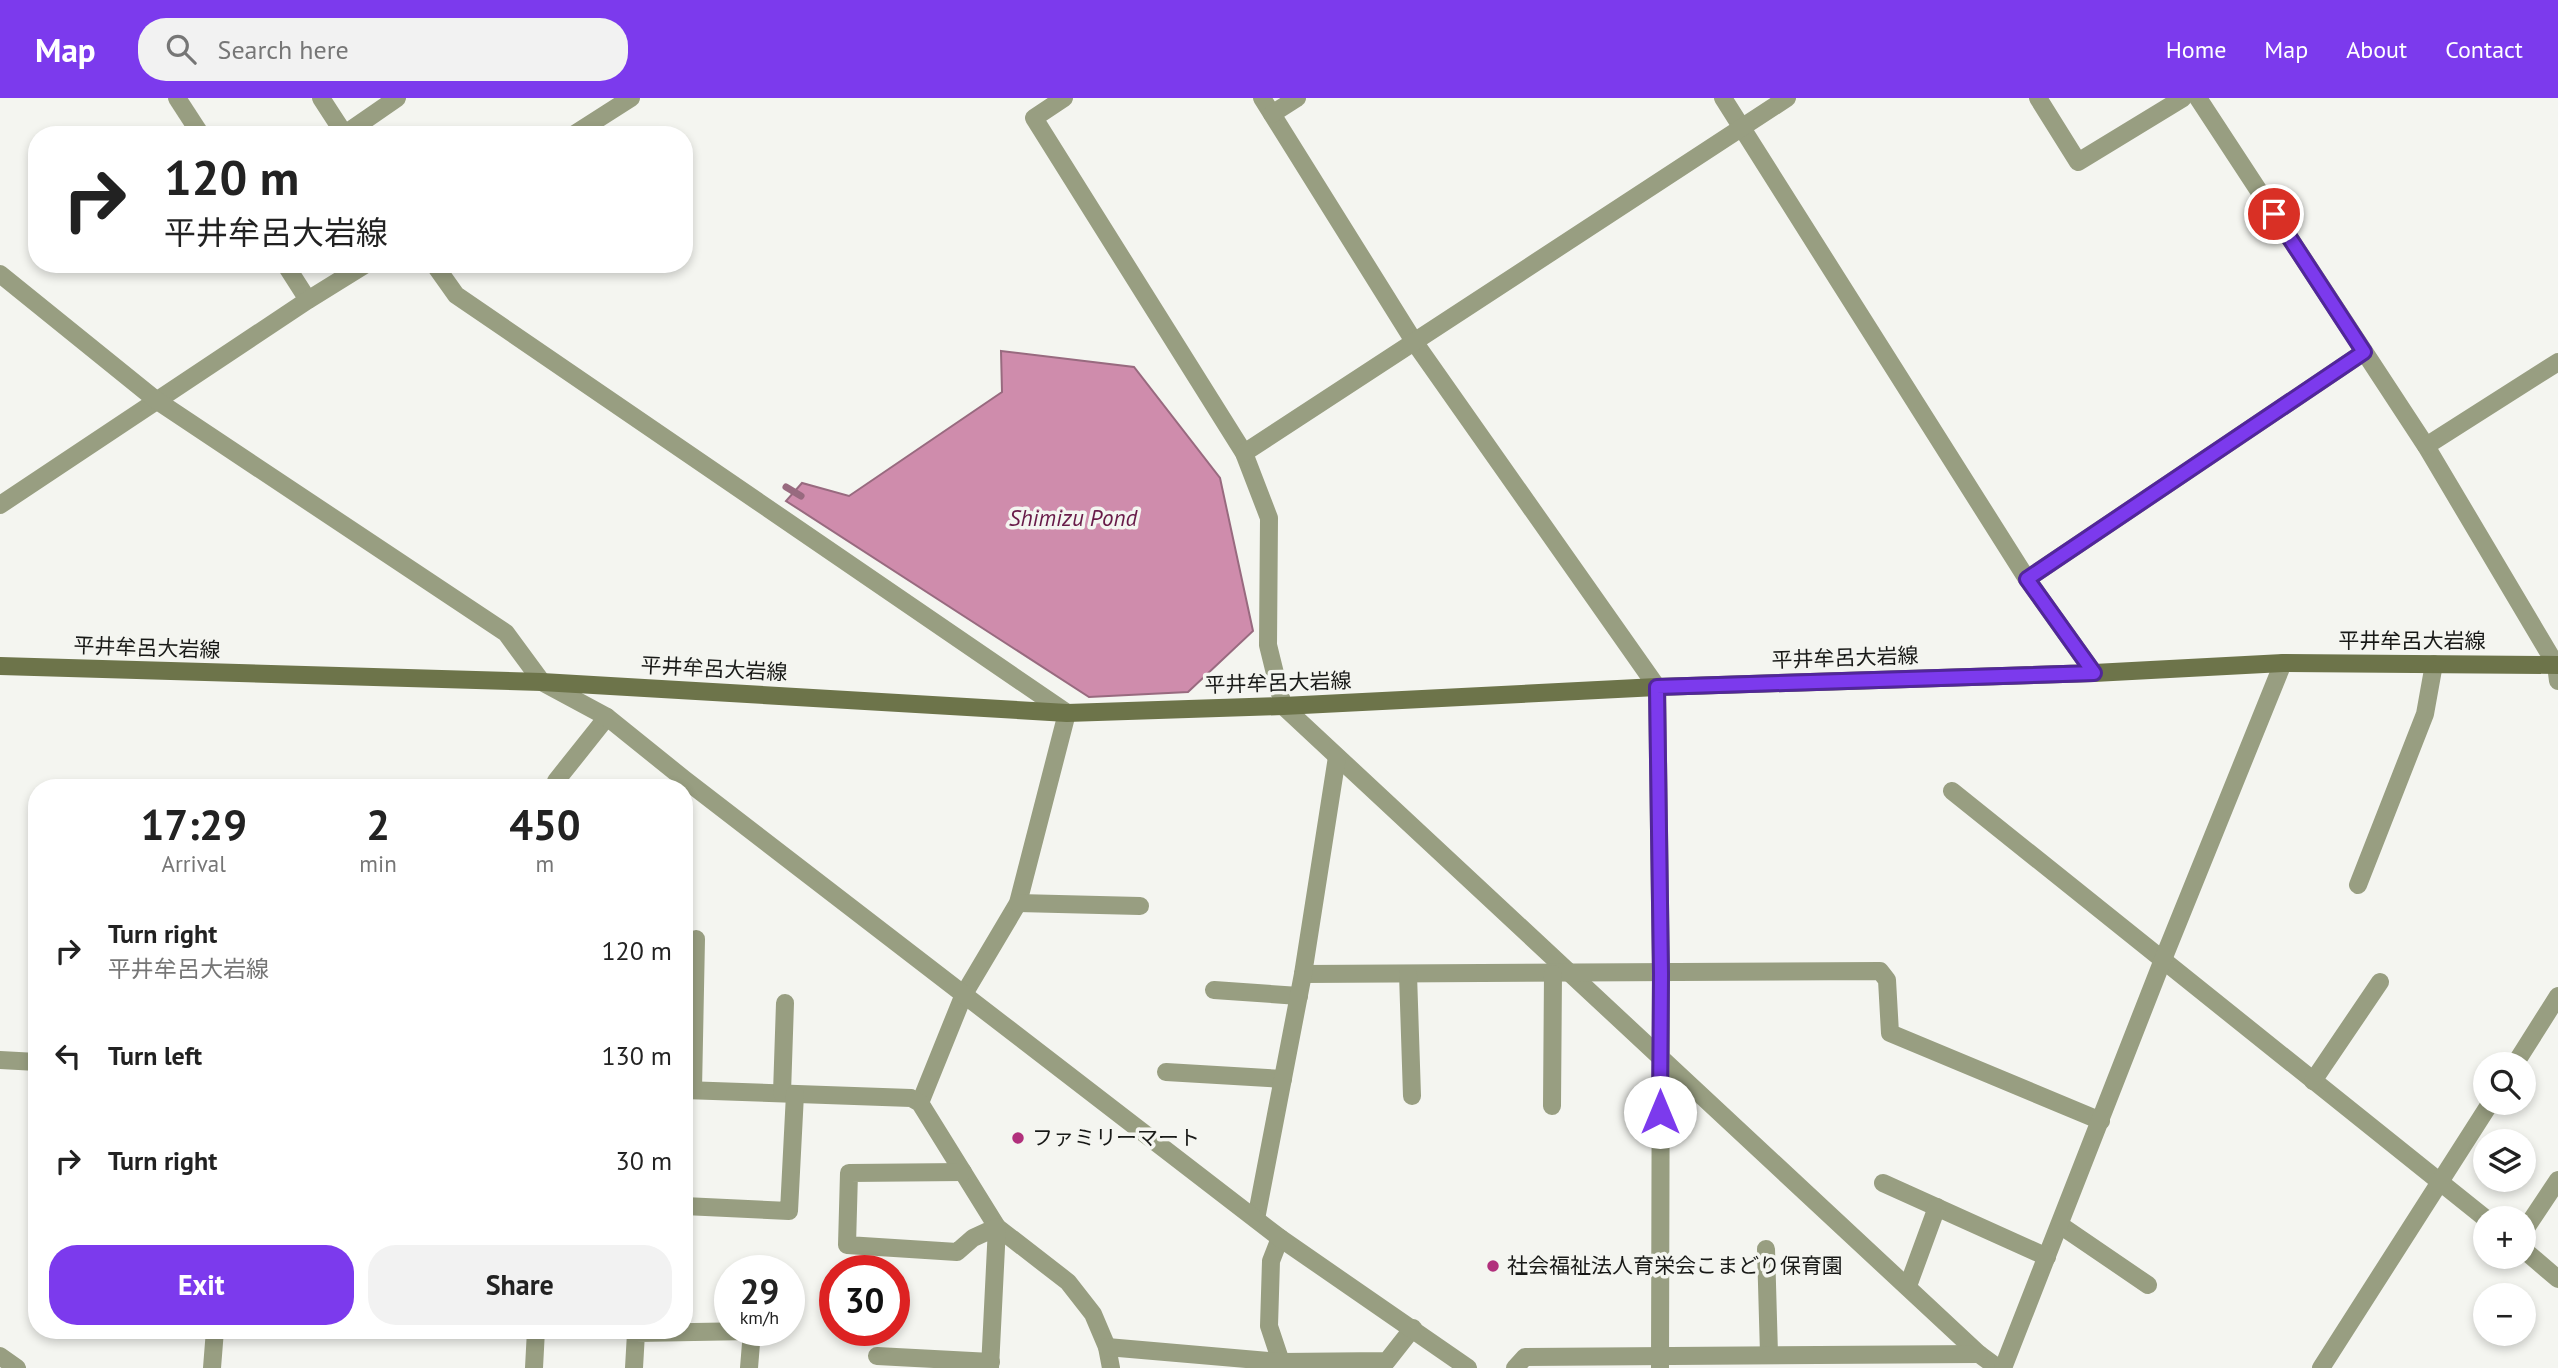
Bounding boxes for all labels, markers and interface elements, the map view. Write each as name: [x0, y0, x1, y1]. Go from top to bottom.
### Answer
search box: [138, 18, 628, 81]
text: Map: [35, 28, 96, 71]
icon: search: [162, 30, 200, 68]
text: Search here: [218, 33, 349, 66]
text: Home: [2166, 34, 2226, 65]
text: Map: [2264, 34, 2308, 65]
text: About: [2346, 34, 2407, 65]
text: Contact: [2445, 34, 2523, 65]
text: 120 m: [164, 145, 299, 209]
icon: right: [49, 154, 140, 245]
pin: [2244, 184, 2304, 244]
icon: arrive: [2255, 195, 2293, 233]
text: 平井牟呂大岩線: [164, 211, 388, 253]
water label: Shimizu Pond: [1009, 503, 1138, 532]
street label: 平井牟呂大岩線: [2339, 627, 2486, 654]
street label: 平井牟呂大岩線: [73, 631, 221, 664]
street label: 平井牟呂大岩線: [1771, 641, 1919, 674]
street label: 平井牟呂大岩線: [640, 651, 788, 686]
street label: 平井牟呂大岩線: [1204, 666, 1352, 699]
text: 17:29: [140, 797, 247, 852]
text: 2: [366, 797, 390, 852]
text: 450: [509, 797, 581, 852]
text: Arrival: [161, 849, 226, 878]
text: min: [359, 849, 397, 878]
text: m: [536, 849, 554, 878]
text: Turn right: [108, 917, 217, 950]
icon: right: [49, 932, 87, 970]
text: 120 m: [601, 934, 672, 967]
text: 平井牟呂大岩線: [108, 954, 269, 983]
icon: left: [49, 1037, 87, 1075]
text: Turn left: [108, 1039, 202, 1072]
text: 130 m: [601, 1039, 672, 1072]
map controls: [2473, 1052, 2536, 1346]
button: search: [2473, 1052, 2536, 1115]
position arrow: [1623, 1075, 1697, 1149]
place label: ファミリーマート: [1032, 1124, 1200, 1151]
button: layers: [2473, 1129, 2536, 1192]
marker: ファミリーマート: [1010, 1130, 1026, 1146]
icon: right: [49, 1142, 87, 1180]
text: Turn right: [108, 1144, 217, 1177]
text: 30 m: [616, 1144, 672, 1177]
button: +: [2473, 1206, 2536, 1269]
button: Exit: [49, 1245, 354, 1325]
button: Share: [368, 1245, 672, 1325]
place label: 社会福祉法人育栄会こまどり保育園: [1507, 1252, 1843, 1279]
speed limit sign: 30: [819, 1255, 910, 1346]
marker: 社会福祉法人育栄会こまどり保育園: [1485, 1258, 1501, 1274]
text: 29: [740, 1268, 779, 1314]
button: −: [2473, 1283, 2536, 1346]
text: km/h: [740, 1306, 779, 1329]

